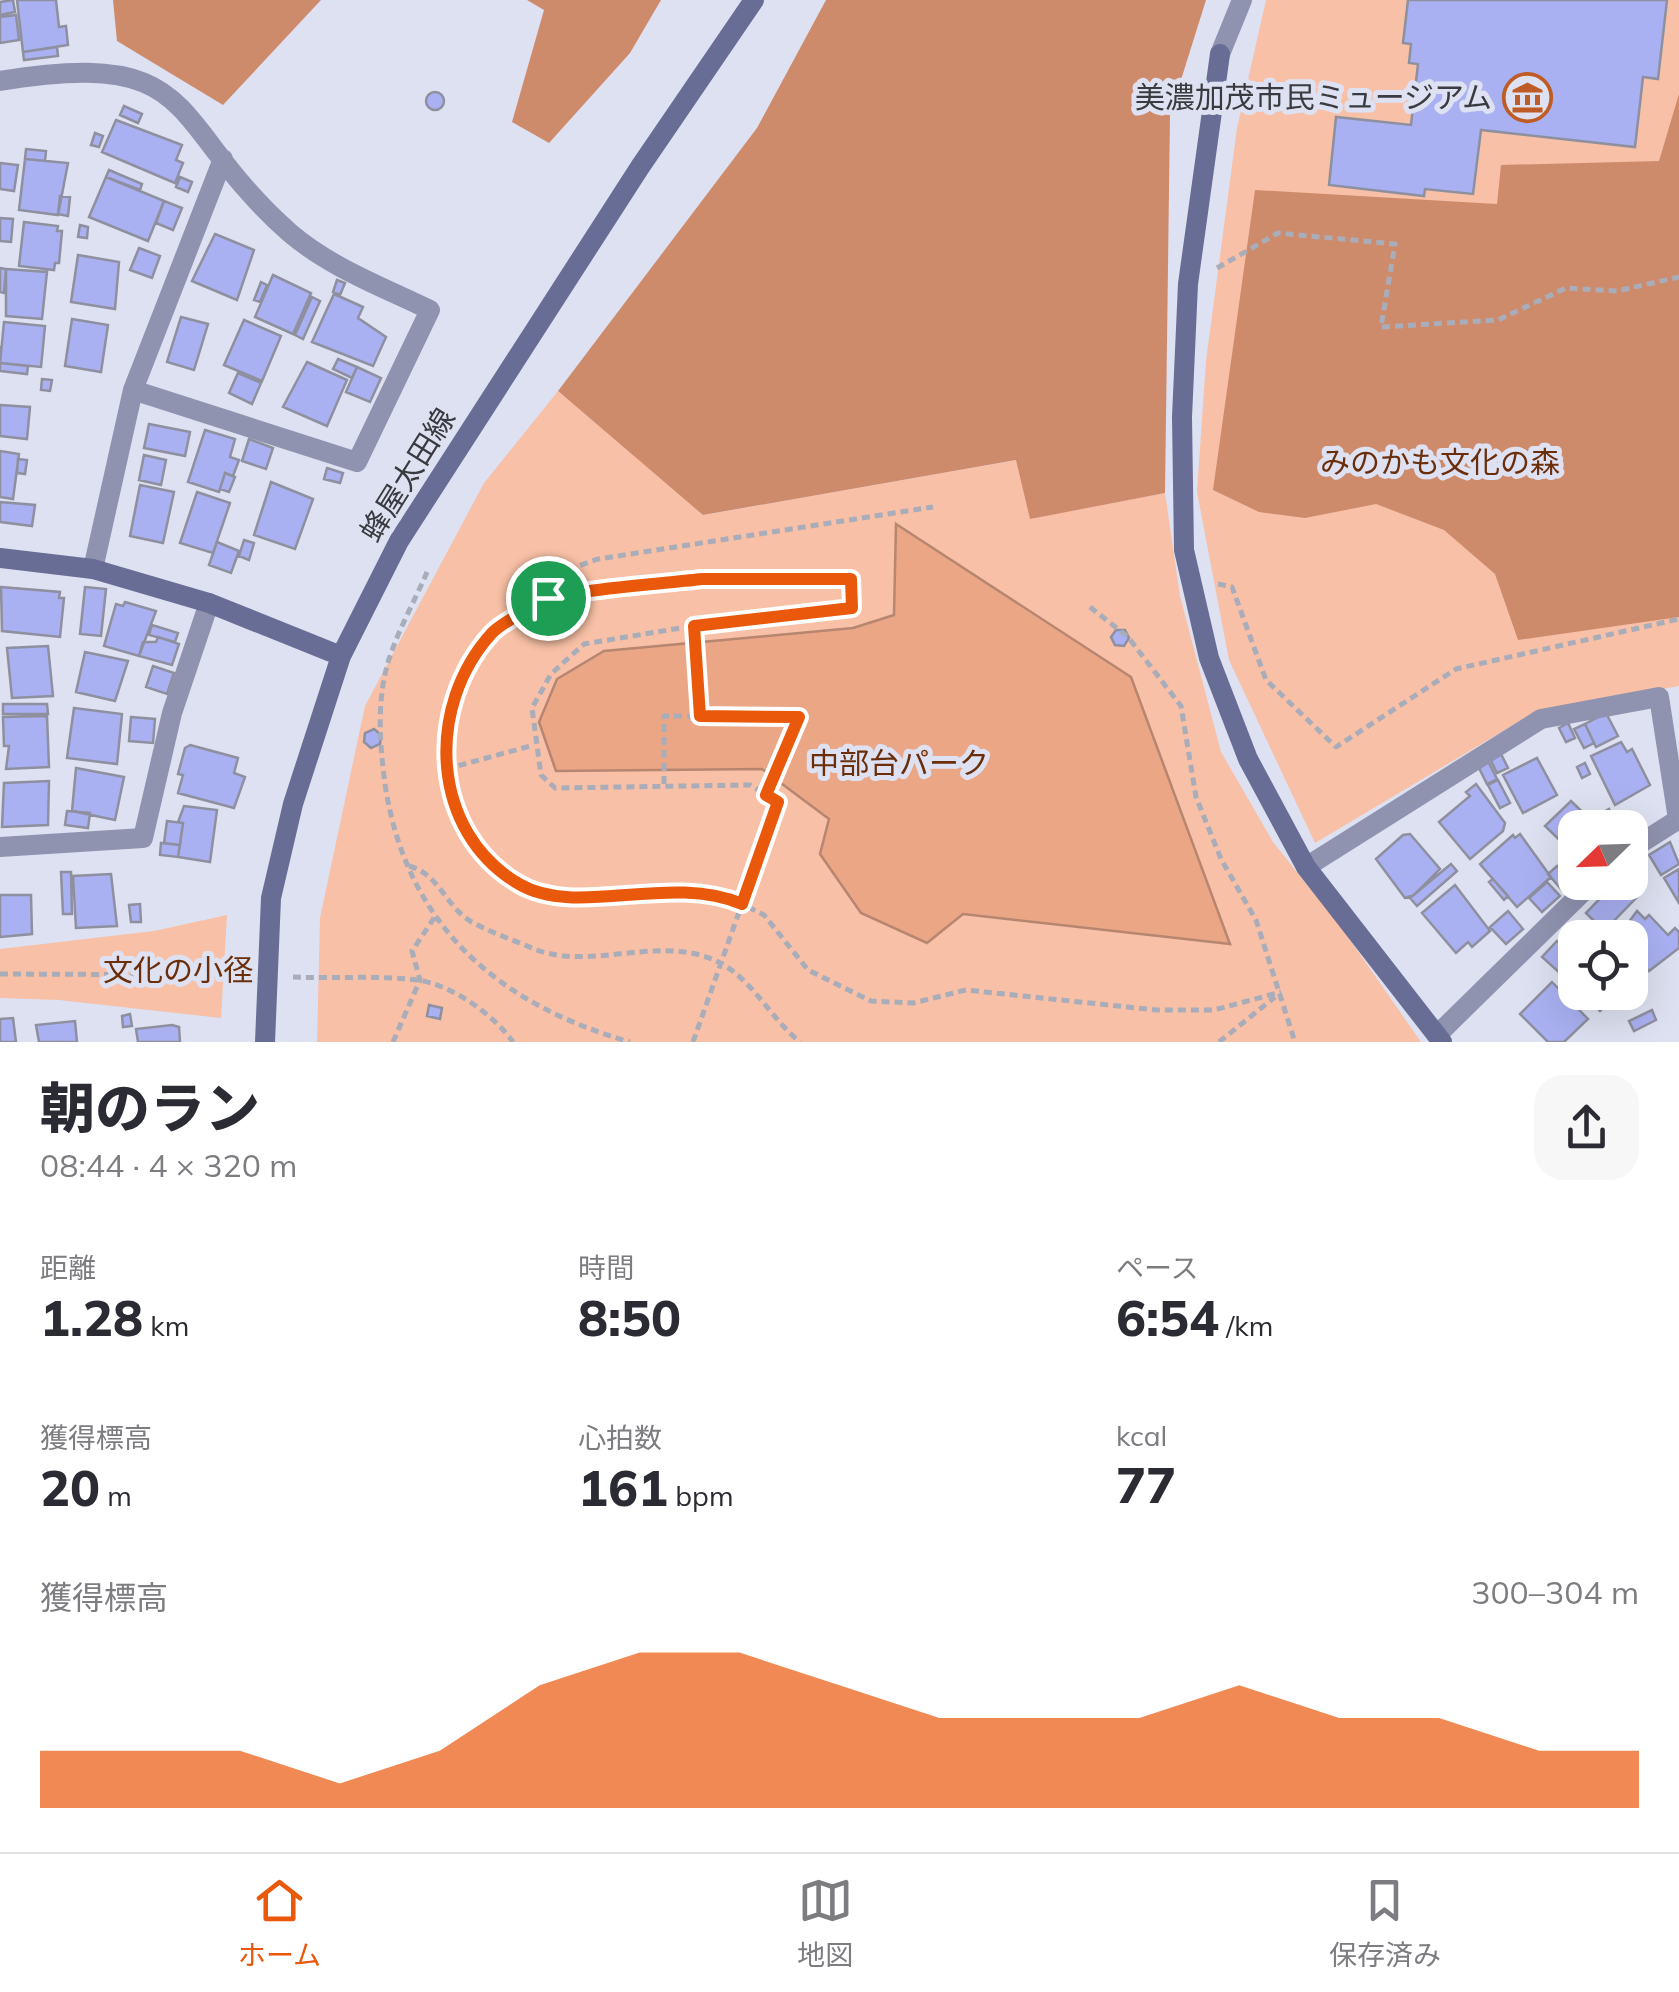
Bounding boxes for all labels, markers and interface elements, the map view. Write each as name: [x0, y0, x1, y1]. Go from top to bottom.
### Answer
museum icon: 美濃加茂市民ミュージアム: [1501, 72, 1553, 124]
place label: 美濃加茂市民ミュージアム: [1135, 78, 1492, 116]
street label: 蜂屋太田線: [351, 401, 463, 548]
park label: みのかも文化の森: [1320, 443, 1560, 481]
pin: [506, 556, 591, 641]
icon: arrive: [521, 571, 576, 626]
park label: 中部台パーク: [809, 744, 989, 782]
north arrow: [1558, 810, 1648, 900]
map controls: [1558, 810, 1648, 1010]
button: locate: [1558, 920, 1648, 1010]
park label: 文化の小径: [103, 951, 253, 989]
text: 朝のラン: [40, 1073, 260, 1142]
button: share: [1534, 1075, 1639, 1180]
text: 08:44 · 4 × 320 m: [40, 1145, 297, 1185]
text: 距離: [40, 1250, 96, 1285]
text: 時間: [578, 1250, 634, 1285]
text: ペース: [1116, 1250, 1199, 1285]
text: 1.28: [40, 1286, 143, 1349]
text: 8:50: [578, 1286, 681, 1349]
text: 6:54: [1116, 1286, 1219, 1349]
text: km: [143, 1308, 189, 1343]
text: /km: [1219, 1308, 1273, 1343]
text: kcal: [1116, 1418, 1167, 1453]
text: 獲得標高: [40, 1420, 152, 1455]
text: 心拍数: [578, 1420, 662, 1455]
text: 77: [1116, 1453, 1176, 1516]
text: 20: [40, 1456, 100, 1519]
text: 161: [578, 1456, 668, 1519]
text: m: [100, 1478, 132, 1513]
text: bpm: [668, 1478, 734, 1513]
text: 300–304 m: [1471, 1572, 1639, 1612]
text: 獲得標高: [40, 1577, 168, 1617]
tab: ホーム: [238, 1873, 321, 1973]
tab: 地図: [797, 1873, 853, 1973]
tab: 保存済み: [1329, 1873, 1441, 1973]

